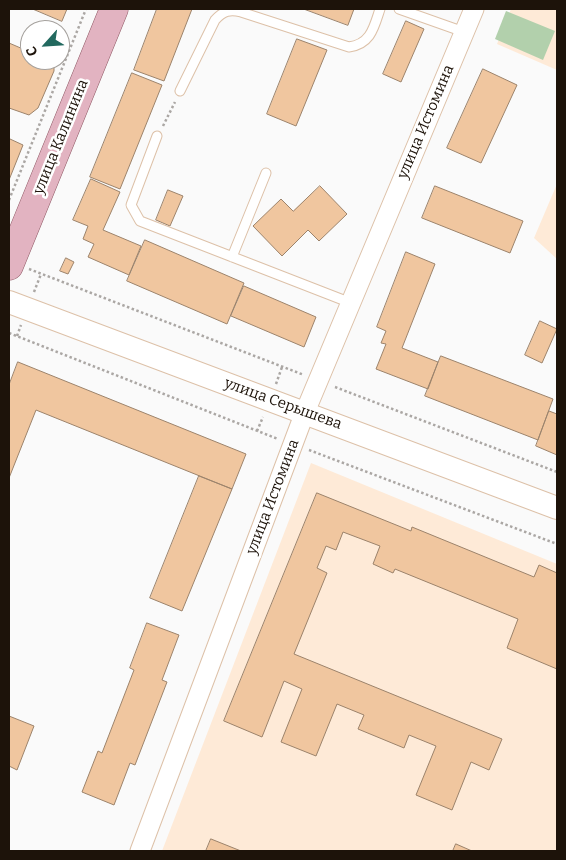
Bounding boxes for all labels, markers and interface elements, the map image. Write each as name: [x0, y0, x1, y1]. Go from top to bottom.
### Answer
north arrow: [20, 20, 70, 70]
text: С: [22, 44, 42, 59]
street label: улица Истомина: [394, 62, 458, 182]
street label: улица Калинина: [30, 77, 92, 197]
street label: улица Серышева: [222, 374, 344, 434]
street label: улица Истомина: [243, 437, 303, 557]

